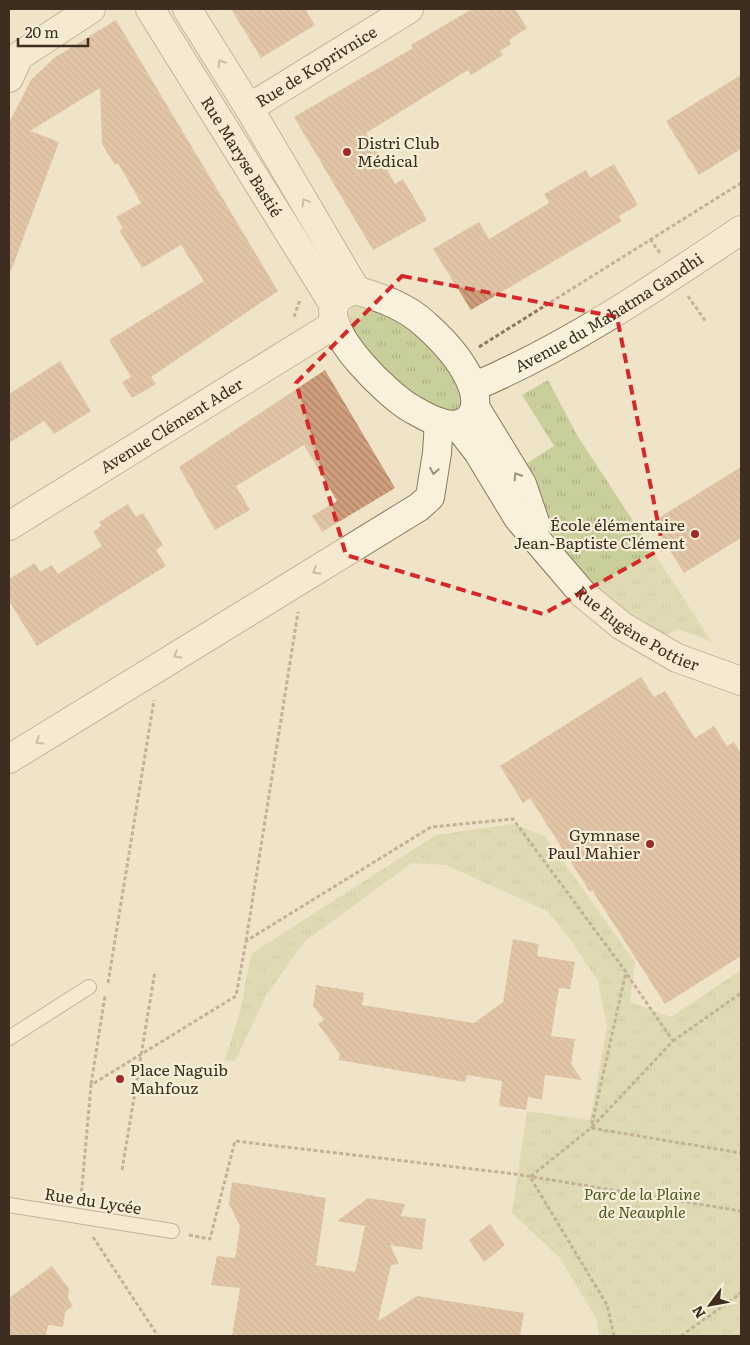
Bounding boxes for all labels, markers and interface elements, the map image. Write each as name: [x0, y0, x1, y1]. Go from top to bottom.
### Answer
scale bar: [18, 15, 88, 47]
street label: Rue de Koprivnice: [250, 19, 381, 112]
text: 20 m: [25, 20, 59, 43]
one-way arrow: [217, 59, 227, 68]
street label: Rue Maryse Bastié: [196, 91, 289, 221]
place label: Distri Club Médical: [357, 130, 440, 172]
marker: Distri Club Médical: [341, 146, 353, 158]
one-way arrow: [302, 198, 312, 207]
street label: Avenue du Mahatma Gandhi: [510, 246, 707, 377]
street label: Avenue Clément Ader: [95, 371, 247, 478]
one-way arrow: [430, 467, 440, 475]
one-way arrow: [513, 473, 523, 482]
place label: École élémentaire Jean-Baptiste Clément: [514, 512, 686, 554]
marker: École élémentaire Jean-Baptiste Clément: [689, 528, 701, 540]
one-way arrow: [312, 564, 321, 574]
street label: Rue Eugène Pottier: [570, 580, 703, 676]
one-way arrow: [173, 649, 182, 659]
one-way arrow: [35, 734, 44, 744]
place label: Gymnase Paul Mahier: [547, 822, 640, 864]
marker: Gymnase Paul Mahier: [644, 838, 656, 850]
place label: Place Naguib Mahfouz: [130, 1057, 228, 1099]
marker: Place Naguib Mahfouz: [114, 1073, 126, 1085]
street label: Rue du Lycée: [43, 1181, 143, 1220]
park label: Parc de la Plaine de Neauphle: [583, 1181, 701, 1223]
north arrow: [685, 1280, 735, 1330]
text: N: [686, 1302, 710, 1323]

